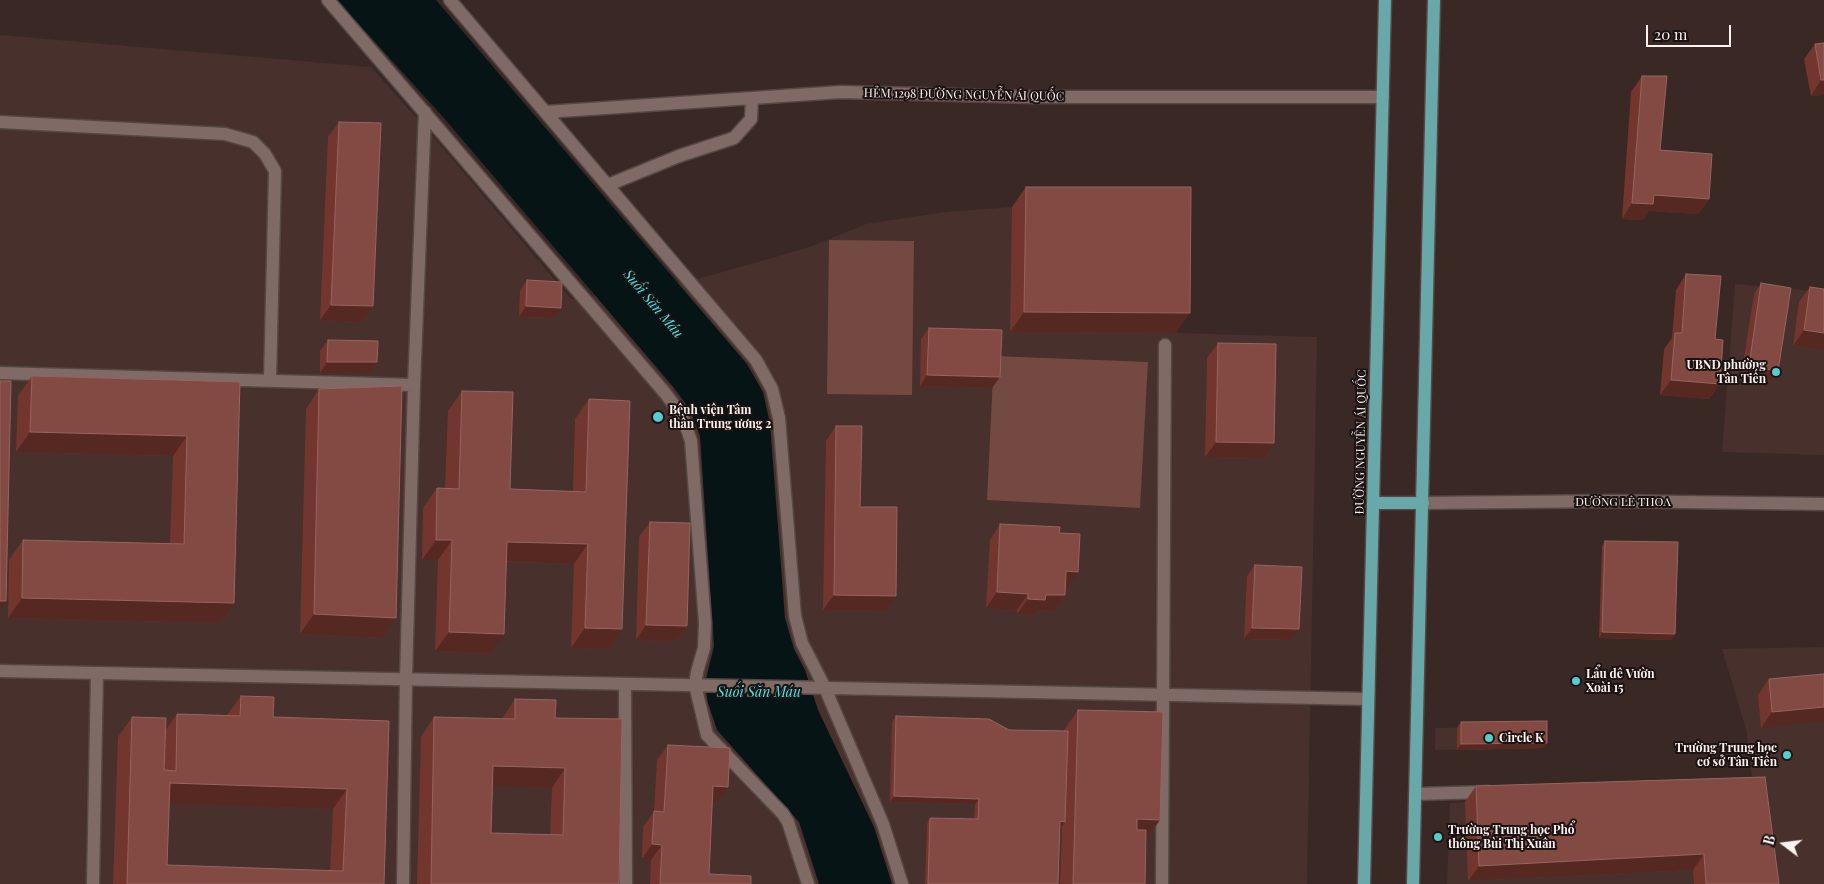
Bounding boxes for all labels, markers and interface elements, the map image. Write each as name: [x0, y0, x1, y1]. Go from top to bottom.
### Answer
scale bar: [1649, 15, 1734, 47]
text: 20 m: [1654, 24, 1687, 44]
street label: HẺM 1298 ĐƯỜNG NGUYỄN ÁI QUỐC: [864, 86, 1064, 104]
water label: Suối Săn Máu: [620, 266, 686, 342]
place label: UBND phường Tân Tiến: [1686, 358, 1766, 386]
marker: UBND phường Tân Tiến: [1770, 366, 1782, 378]
street label: ĐƯỜNG NGUYỄN ÁI QUỐC: [1353, 369, 1369, 515]
place label: Bệnh viện Tâm thần Trung ương 2: [669, 403, 772, 431]
marker: Bệnh viện Tâm thần Trung ương 2: [651, 410, 665, 424]
street label: ĐƯỜNG LÊ THOA: [1575, 495, 1671, 509]
place label: Lẩu dê Vườn Xoài 15: [1586, 667, 1655, 695]
marker: Lẩu dê Vườn Xoài 15: [1570, 675, 1582, 687]
water label: Suối Săn Máu: [717, 685, 801, 701]
place label: Circle K: [1499, 731, 1544, 745]
marker: Circle K: [1483, 732, 1495, 744]
place label: Trường Trung học cơ sở Tân Tiến: [1675, 741, 1777, 769]
marker: Trường Trung học cơ sở Tân Tiến: [1781, 749, 1793, 761]
north arrow: [1759, 819, 1809, 869]
place label: Trường Trung học Phổ thông Bùi Thị Xuân: [1448, 823, 1574, 851]
marker: Trường Trung học Phổ thông Bùi Thị Xuân: [1432, 831, 1444, 843]
text: B: [1759, 833, 1779, 847]

